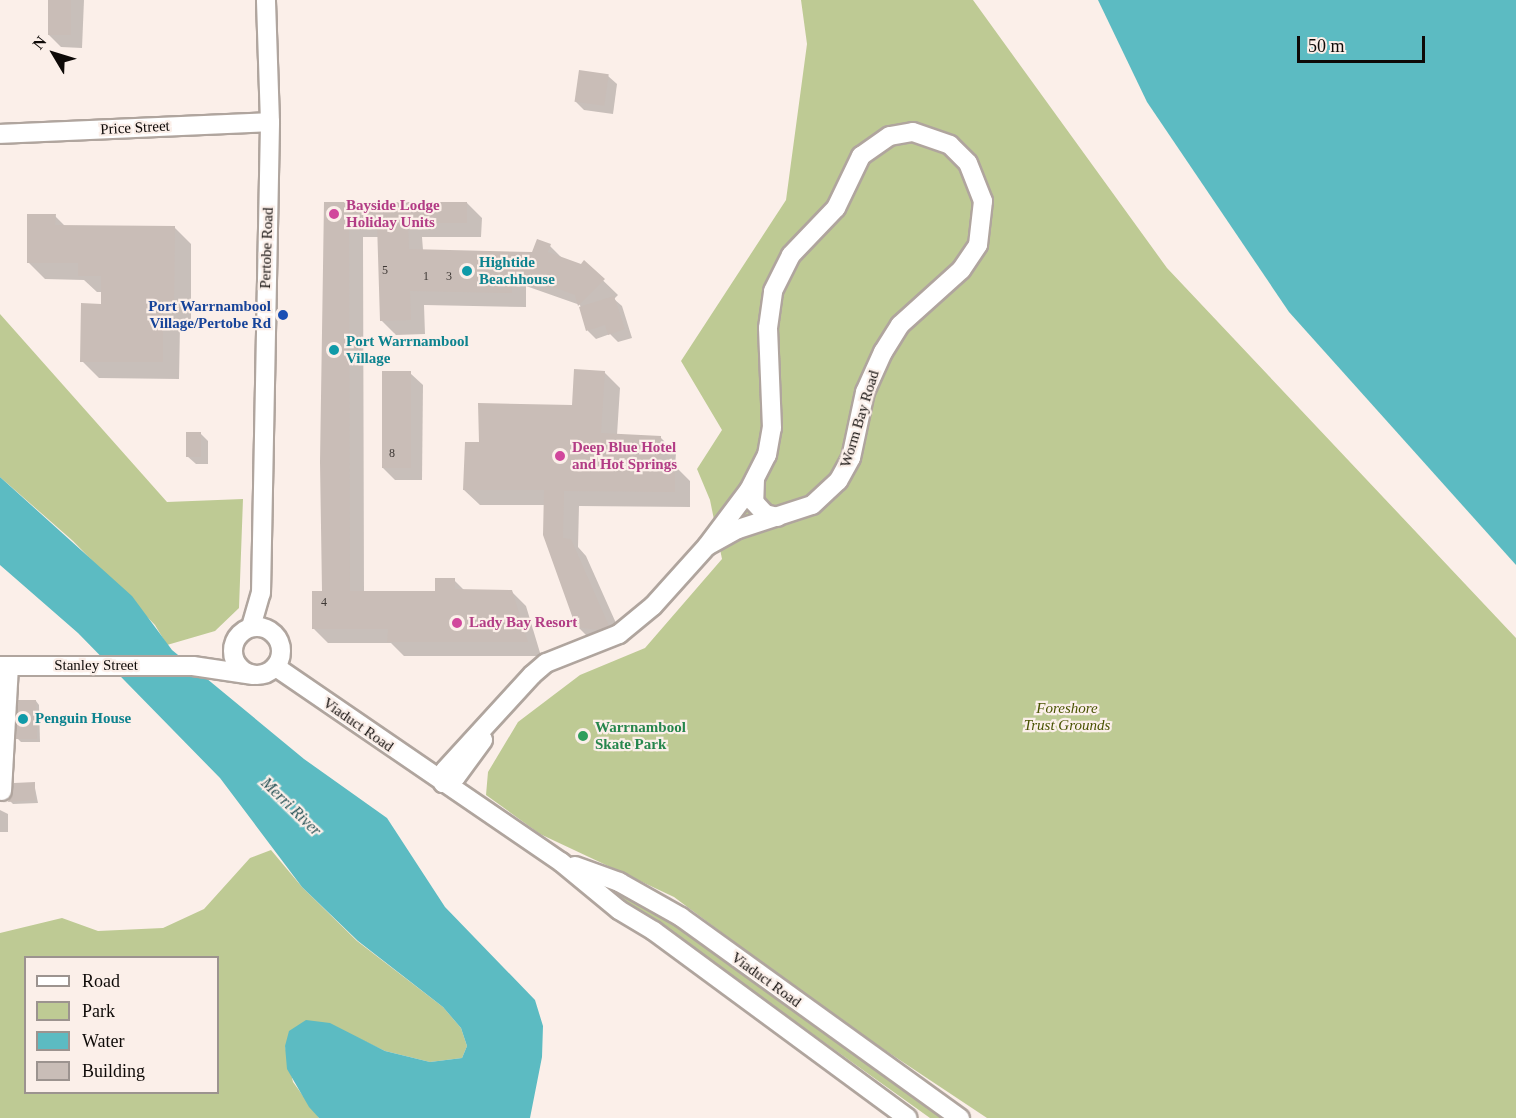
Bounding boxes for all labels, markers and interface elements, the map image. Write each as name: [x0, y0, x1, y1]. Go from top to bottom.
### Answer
north arrow: [24, 24, 84, 84]
scale bar: [1300, 24, 1428, 62]
text: N: [29, 33, 50, 52]
text: 50 m: [1308, 36, 1345, 56]
street label: Price Street: [100, 117, 170, 139]
place label: Bayside Lodge Holiday Units: [346, 196, 440, 231]
street label: Pertobe Road: [257, 207, 277, 289]
marker: Bayside Lodge Holiday Units: [327, 207, 341, 221]
place label: Hightide Beachhouse: [479, 253, 555, 288]
house number: 5: [382, 264, 388, 278]
marker: Hightide Beachhouse: [460, 264, 474, 278]
house number: 1: [423, 270, 429, 284]
house number: 3: [446, 270, 452, 284]
place label: Port Warrnambool Village/Pertobe Rd: [148, 297, 271, 332]
marker: Port Warrnambool Village/Pertobe Rd: [276, 308, 290, 322]
place label: Port Warrnambool Village: [346, 332, 469, 367]
marker: Port Warrnambool Village: [327, 343, 341, 357]
street label: Worm Bay Road: [837, 368, 883, 470]
place label: Deep Blue Hotel and Hot Springs: [572, 438, 677, 473]
house number: 8: [389, 447, 395, 461]
marker: Deep Blue Hotel and Hot Springs: [553, 449, 567, 463]
house number: 4: [321, 596, 327, 610]
place label: Lady Bay Resort: [469, 614, 577, 632]
marker: Lady Bay Resort: [450, 616, 464, 630]
street label: Stanley Street: [54, 657, 138, 675]
street label: Viaduct Road: [319, 694, 397, 756]
park label: Foreshore Trust Grounds: [1024, 699, 1110, 734]
place label: Penguin House: [35, 710, 131, 728]
marker: Penguin House: [16, 712, 30, 726]
place label: Warrnambool Skate Park: [595, 718, 686, 753]
marker: Warrnambool Skate Park: [576, 729, 590, 743]
water label: Merri River: [257, 774, 325, 840]
street label: Viaduct Road: [728, 949, 804, 1011]
legend: [24, 956, 219, 1094]
text: Road: [82, 971, 120, 991]
text: Park: [82, 1001, 115, 1021]
text: Water: [82, 1031, 125, 1051]
text: Building: [82, 1061, 145, 1081]

